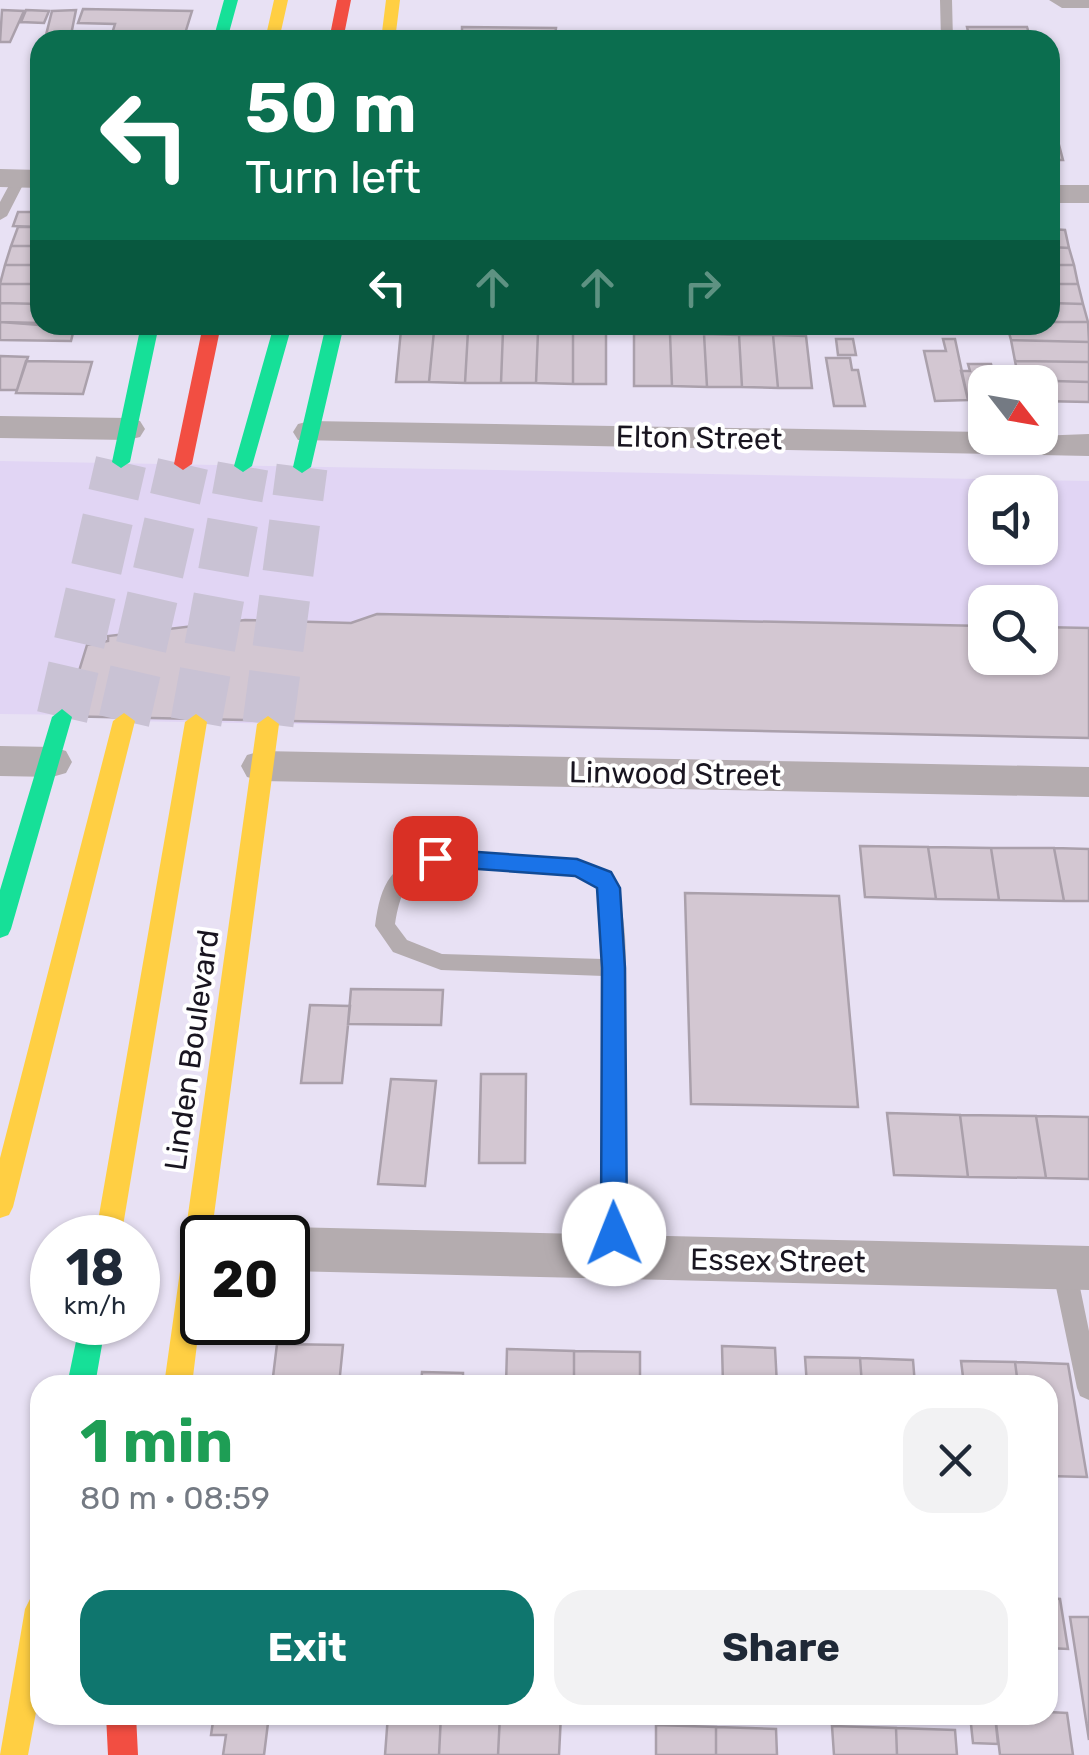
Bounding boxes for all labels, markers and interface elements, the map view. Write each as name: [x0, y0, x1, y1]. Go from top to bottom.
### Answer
text: 50 m: [245, 67, 417, 150]
icon: left: [80, 70, 210, 200]
text: Turn left: [245, 151, 421, 204]
icon: left: [360, 260, 415, 315]
icon: ahead: [465, 260, 520, 315]
icon: ahead: [570, 260, 625, 315]
icon: right: [675, 260, 730, 315]
north arrow: [968, 365, 1058, 455]
map controls: [968, 365, 1058, 675]
street label: Elton Street: [615, 419, 783, 457]
button: sound: [968, 475, 1058, 565]
button: search: [968, 585, 1058, 675]
street label: Linwood Street: [569, 754, 782, 794]
pin: [393, 816, 478, 901]
icon: arrive: [408, 831, 463, 886]
street label: Linden Boulevard: [157, 927, 227, 1173]
position arrow: [562, 1182, 666, 1286]
speed limit sign: 20: [180, 1215, 310, 1345]
text: 18: [66, 1238, 124, 1298]
street label: Essex Street: [690, 1241, 866, 1281]
text: km/h: [64, 1291, 126, 1320]
text: 1 min: [80, 1406, 233, 1477]
button: close: [903, 1408, 1008, 1513]
text: 80 m · 08:59: [80, 1479, 270, 1517]
button: Exit: [80, 1590, 534, 1705]
button: Share: [554, 1590, 1008, 1705]

